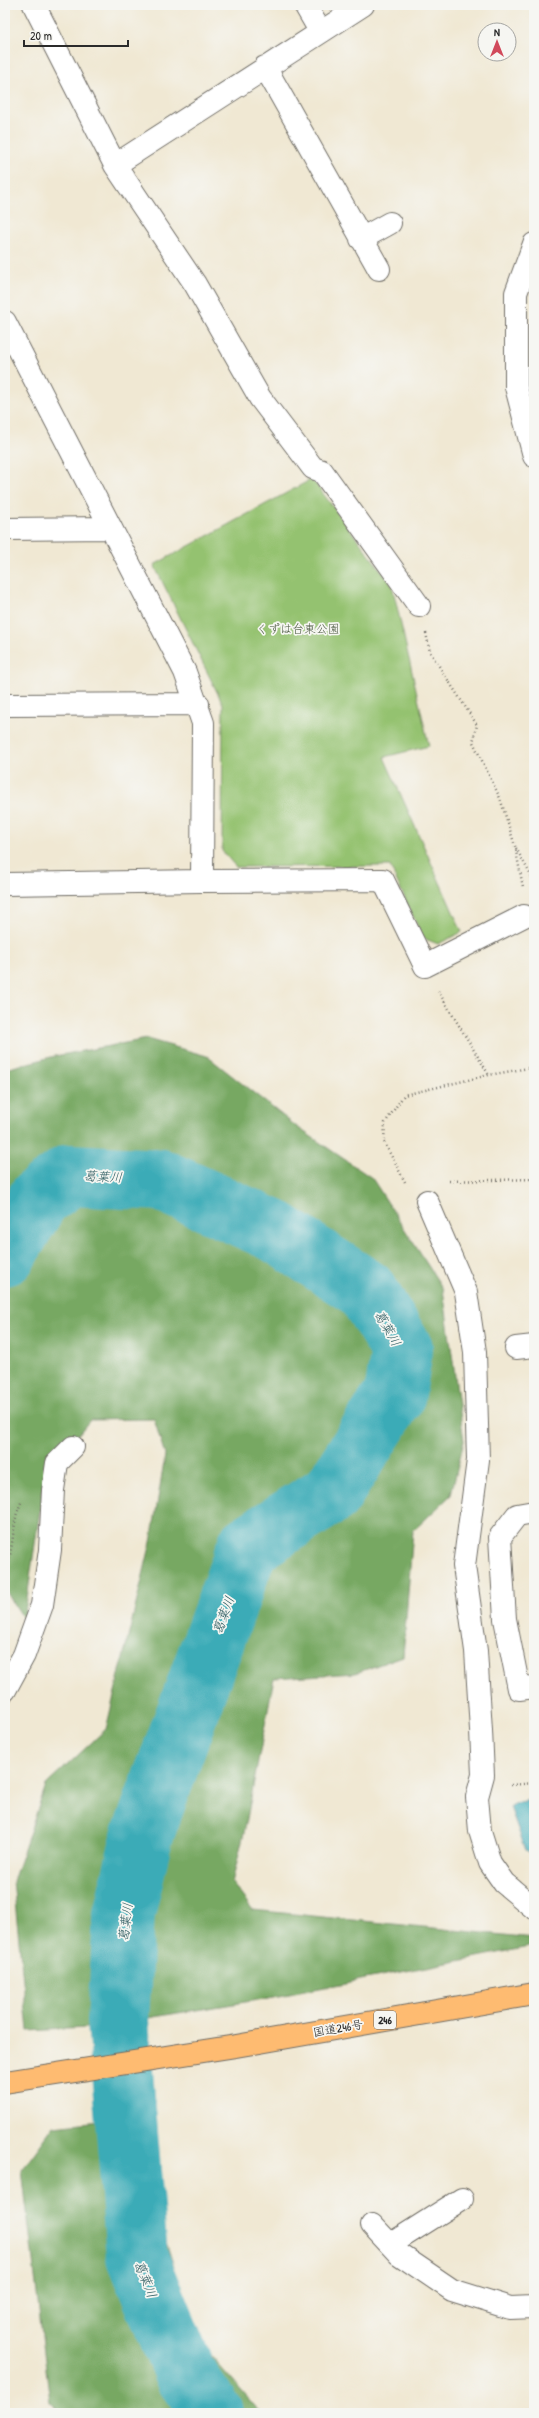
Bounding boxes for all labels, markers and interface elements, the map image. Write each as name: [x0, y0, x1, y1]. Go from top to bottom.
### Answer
scale bar: [24, 22, 128, 48]
north arrow: [477, 22, 517, 62]
text: N: [494, 25, 500, 39]
text: 20 m: [30, 27, 52, 44]
park label: くずは台東公園: [256, 620, 340, 637]
water label: 葛葉川: [83, 1166, 123, 1186]
water label: 葛葉川: [370, 1307, 406, 1349]
water label: 葛葉川: [208, 1594, 238, 1636]
water label: 葛葉川: [114, 1902, 136, 1942]
road number: 246: [374, 2011, 396, 2029]
street label: 国道246号: [311, 2015, 365, 2041]
water label: 葛葉川: [130, 2258, 162, 2300]

